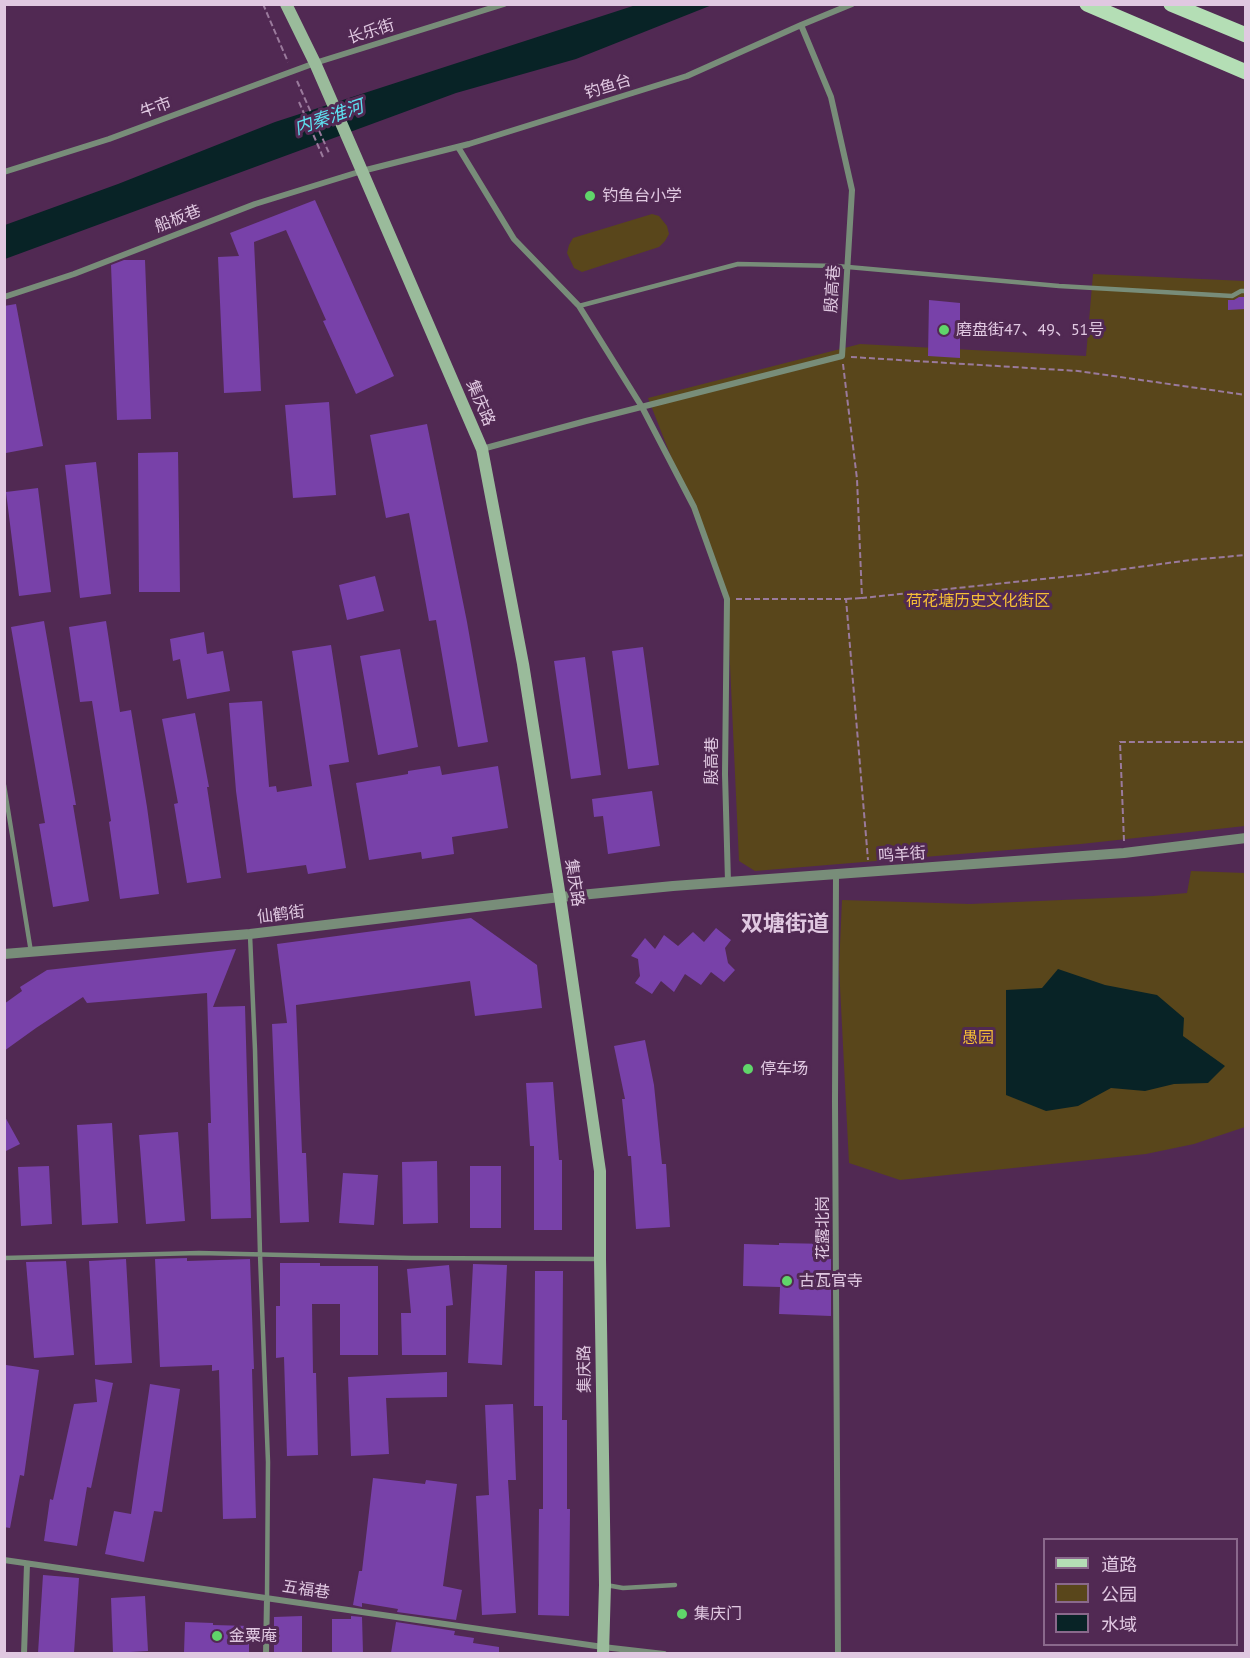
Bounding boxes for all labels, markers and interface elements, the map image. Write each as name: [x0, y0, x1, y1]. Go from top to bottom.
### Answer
street label: 长乐街: [345, 16, 397, 48]
street label: 钓鱼台: [582, 71, 634, 103]
street label: 牛市: [138, 94, 174, 122]
water label: 内秦淮河: [291, 96, 367, 140]
place label: 钓鱼台小学: [602, 186, 682, 206]
marker: 钓鱼台小学: [583, 189, 597, 203]
street label: 船板巷: [152, 201, 204, 237]
street label: 殷高巷: [822, 264, 844, 314]
place label: 磨盘街47、49、51号: [956, 320, 1104, 340]
marker: 磨盘街47、49、51号: [937, 323, 951, 337]
street label: 集庆路: [462, 377, 498, 429]
park label: 荷花塘历史文化街区: [906, 591, 1050, 611]
street label: 殷高巷: [702, 737, 722, 785]
street label: 鸣羊街: [877, 844, 927, 866]
street label: 集庆路: [561, 858, 587, 908]
street label: 仙鹤街: [256, 903, 306, 927]
district label: 双塘街道: [741, 912, 829, 938]
park label: 愚园: [962, 1028, 994, 1048]
place label: 停车场: [760, 1059, 808, 1079]
marker: 停车场: [741, 1062, 755, 1076]
street label: 花露北岗: [813, 1196, 833, 1260]
place label: 古瓦官寺: [799, 1271, 863, 1291]
marker: 古瓦官寺: [780, 1274, 794, 1288]
street label: 集庆路: [575, 1345, 595, 1393]
legend: [1043, 1538, 1238, 1646]
text: 道路: [1101, 1553, 1137, 1576]
street label: 五福巷: [281, 1577, 331, 1603]
text: 公园: [1101, 1583, 1137, 1606]
place label: 集庆门: [694, 1604, 742, 1624]
marker: 集庆门: [675, 1607, 689, 1621]
text: 水域: [1101, 1613, 1137, 1636]
place label: 金粟庵: [229, 1626, 277, 1646]
marker: 金粟庵: [210, 1629, 224, 1643]

